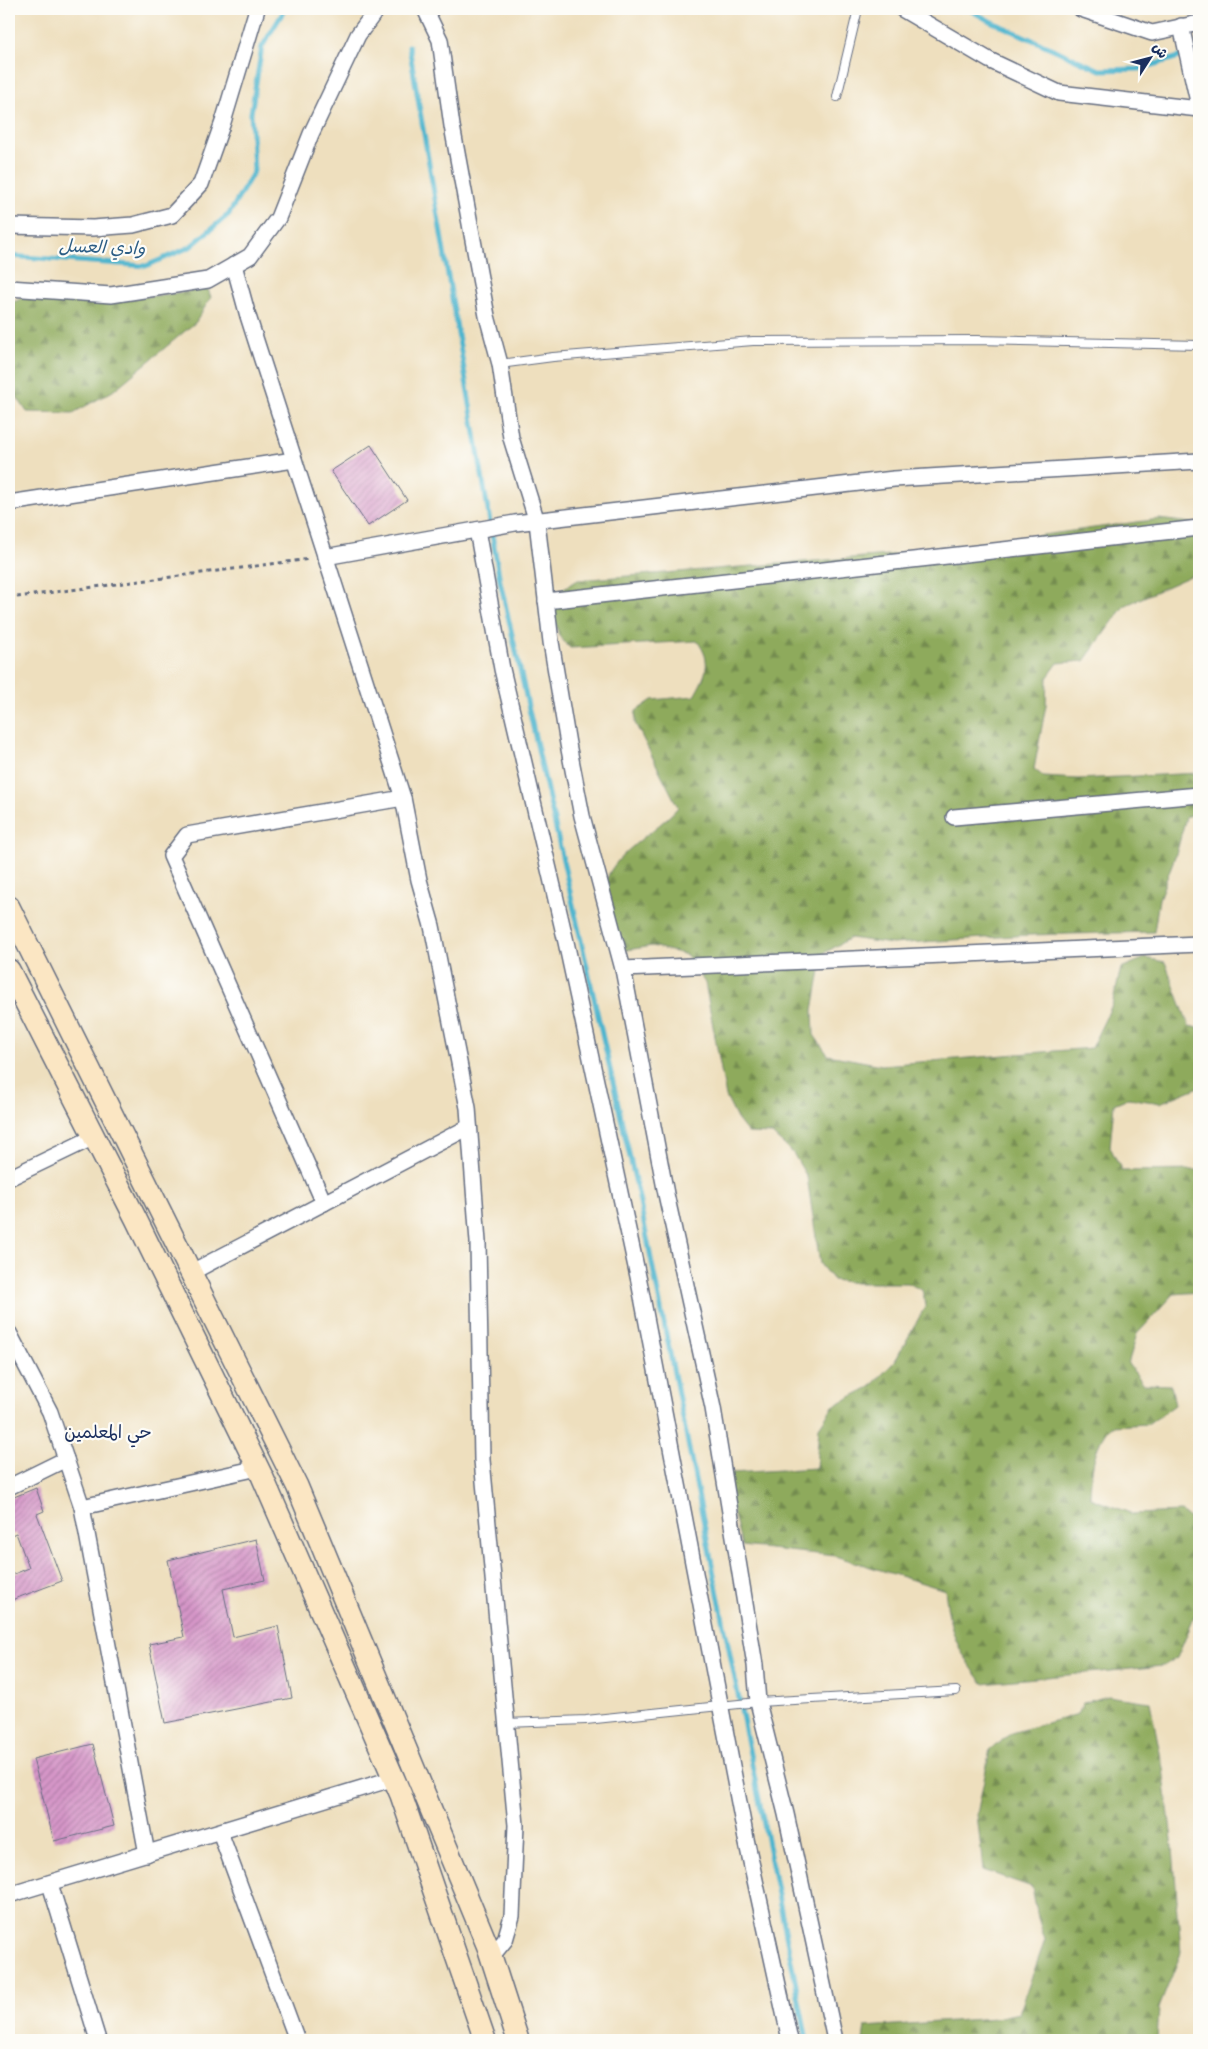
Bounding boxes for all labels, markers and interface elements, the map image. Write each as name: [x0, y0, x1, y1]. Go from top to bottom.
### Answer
north arrow: [1126, 32, 1176, 82]
text: ش: [1145, 37, 1175, 64]
water label: وادي العسل: [58, 229, 147, 265]
district label: حي المعلمين: [64, 1416, 152, 1448]

